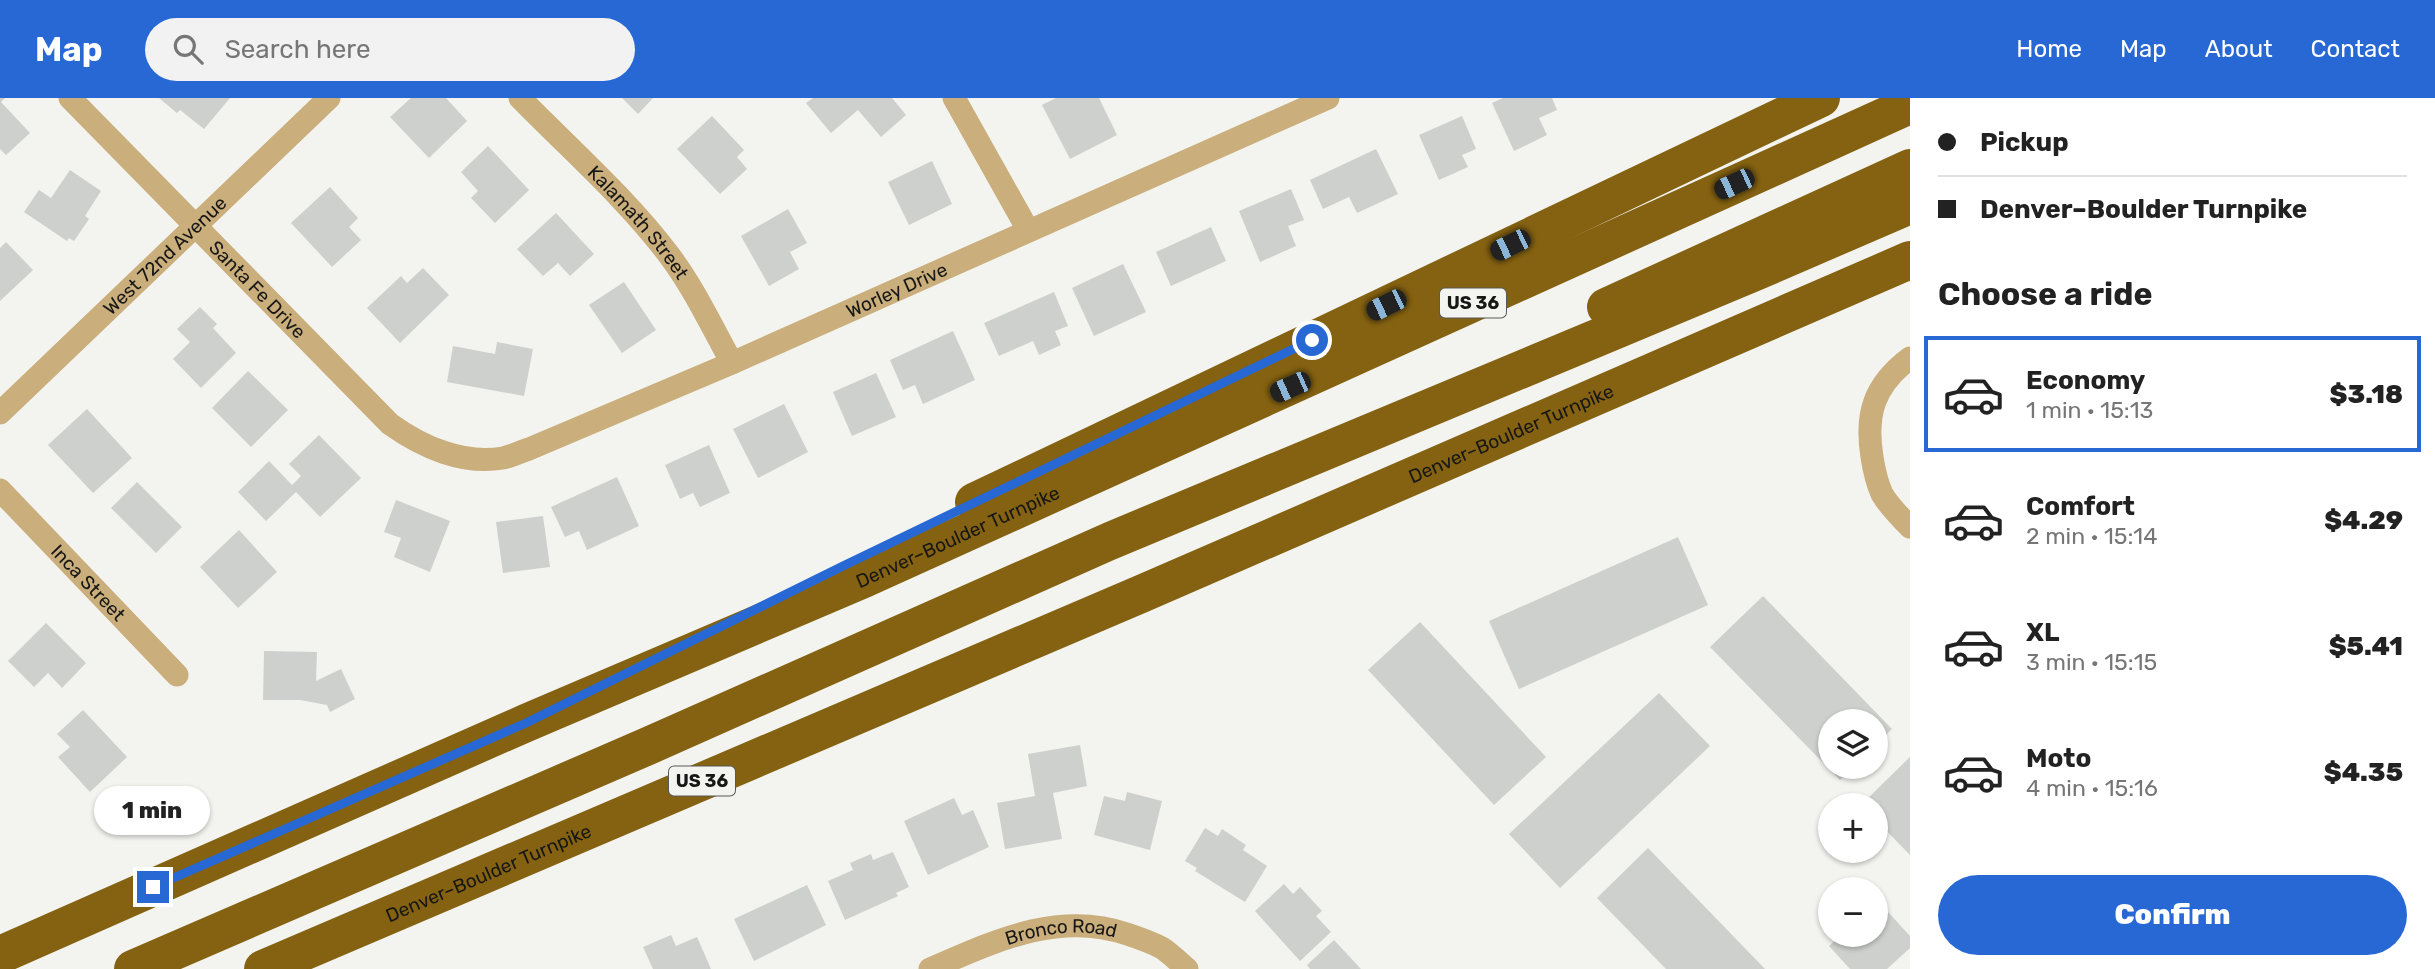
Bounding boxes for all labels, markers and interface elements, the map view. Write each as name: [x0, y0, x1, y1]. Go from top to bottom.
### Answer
search box: [145, 18, 635, 81]
text: Map: [35, 30, 103, 69]
icon: search: [169, 30, 207, 68]
text: Search here: [225, 34, 370, 65]
text: Home: [2016, 35, 2082, 63]
text: Map: [2120, 35, 2167, 63]
text: About: [2205, 35, 2273, 63]
text: Contact: [2311, 35, 2400, 63]
text: Pickup: [1980, 127, 2069, 158]
street label: Kalamath Street: [583, 161, 694, 284]
car: [1711, 166, 1758, 202]
street label: West 72nd Avenue: [99, 191, 231, 320]
text: Denver–Boulder Turnpike: [1980, 194, 2307, 225]
car: [1487, 226, 1534, 264]
street label: Santa Fe Drive: [204, 236, 311, 343]
street label: Worley Drive: [843, 258, 951, 323]
text: Choose a ride: [1938, 275, 2152, 313]
car: [1363, 286, 1410, 324]
road number: US 36: [1440, 288, 1506, 318]
route start: [1296, 324, 1328, 356]
icon: car: [1942, 363, 2005, 426]
text: Economy: [2026, 365, 2145, 396]
car: [1267, 369, 1314, 405]
street label: Denver–Boulder Turnpike: [1405, 379, 1617, 488]
text: $3.18: [2329, 379, 2403, 410]
text: 1 min · 15:13: [2026, 396, 2153, 424]
street label: Denver–Boulder Turnpike: [852, 481, 1063, 593]
icon: car: [1942, 489, 2005, 552]
text: Comfort: [2026, 491, 2135, 522]
text: $4.29: [2324, 505, 2403, 536]
text: 2 min · 15:14: [2026, 522, 2157, 550]
street label: Inca Street: [46, 540, 130, 626]
icon: car: [1942, 615, 2005, 678]
text: XL: [2026, 617, 2059, 648]
text: $5.41: [2329, 631, 2403, 662]
text: 3 min · 15:15: [2026, 648, 2157, 676]
map controls: [1818, 709, 1888, 947]
button: layers: [1818, 709, 1888, 779]
icon: car: [1942, 741, 2005, 804]
text: Moto: [2026, 743, 2091, 774]
text: $4.35: [2324, 757, 2403, 788]
road number: US 36: [669, 766, 735, 796]
text: 4 min · 15:16: [2026, 774, 2158, 802]
callout: 1 min: [95, 786, 211, 834]
button: +: [1818, 793, 1888, 863]
text: 1 min: [122, 796, 182, 824]
street label: Denver–Boulder Turnpike: [382, 819, 595, 927]
route end: [137, 871, 169, 903]
button: Confirm: [1938, 875, 2407, 955]
button: −: [1818, 877, 1888, 947]
street label: Bronco Road: [1002, 914, 1119, 950]

